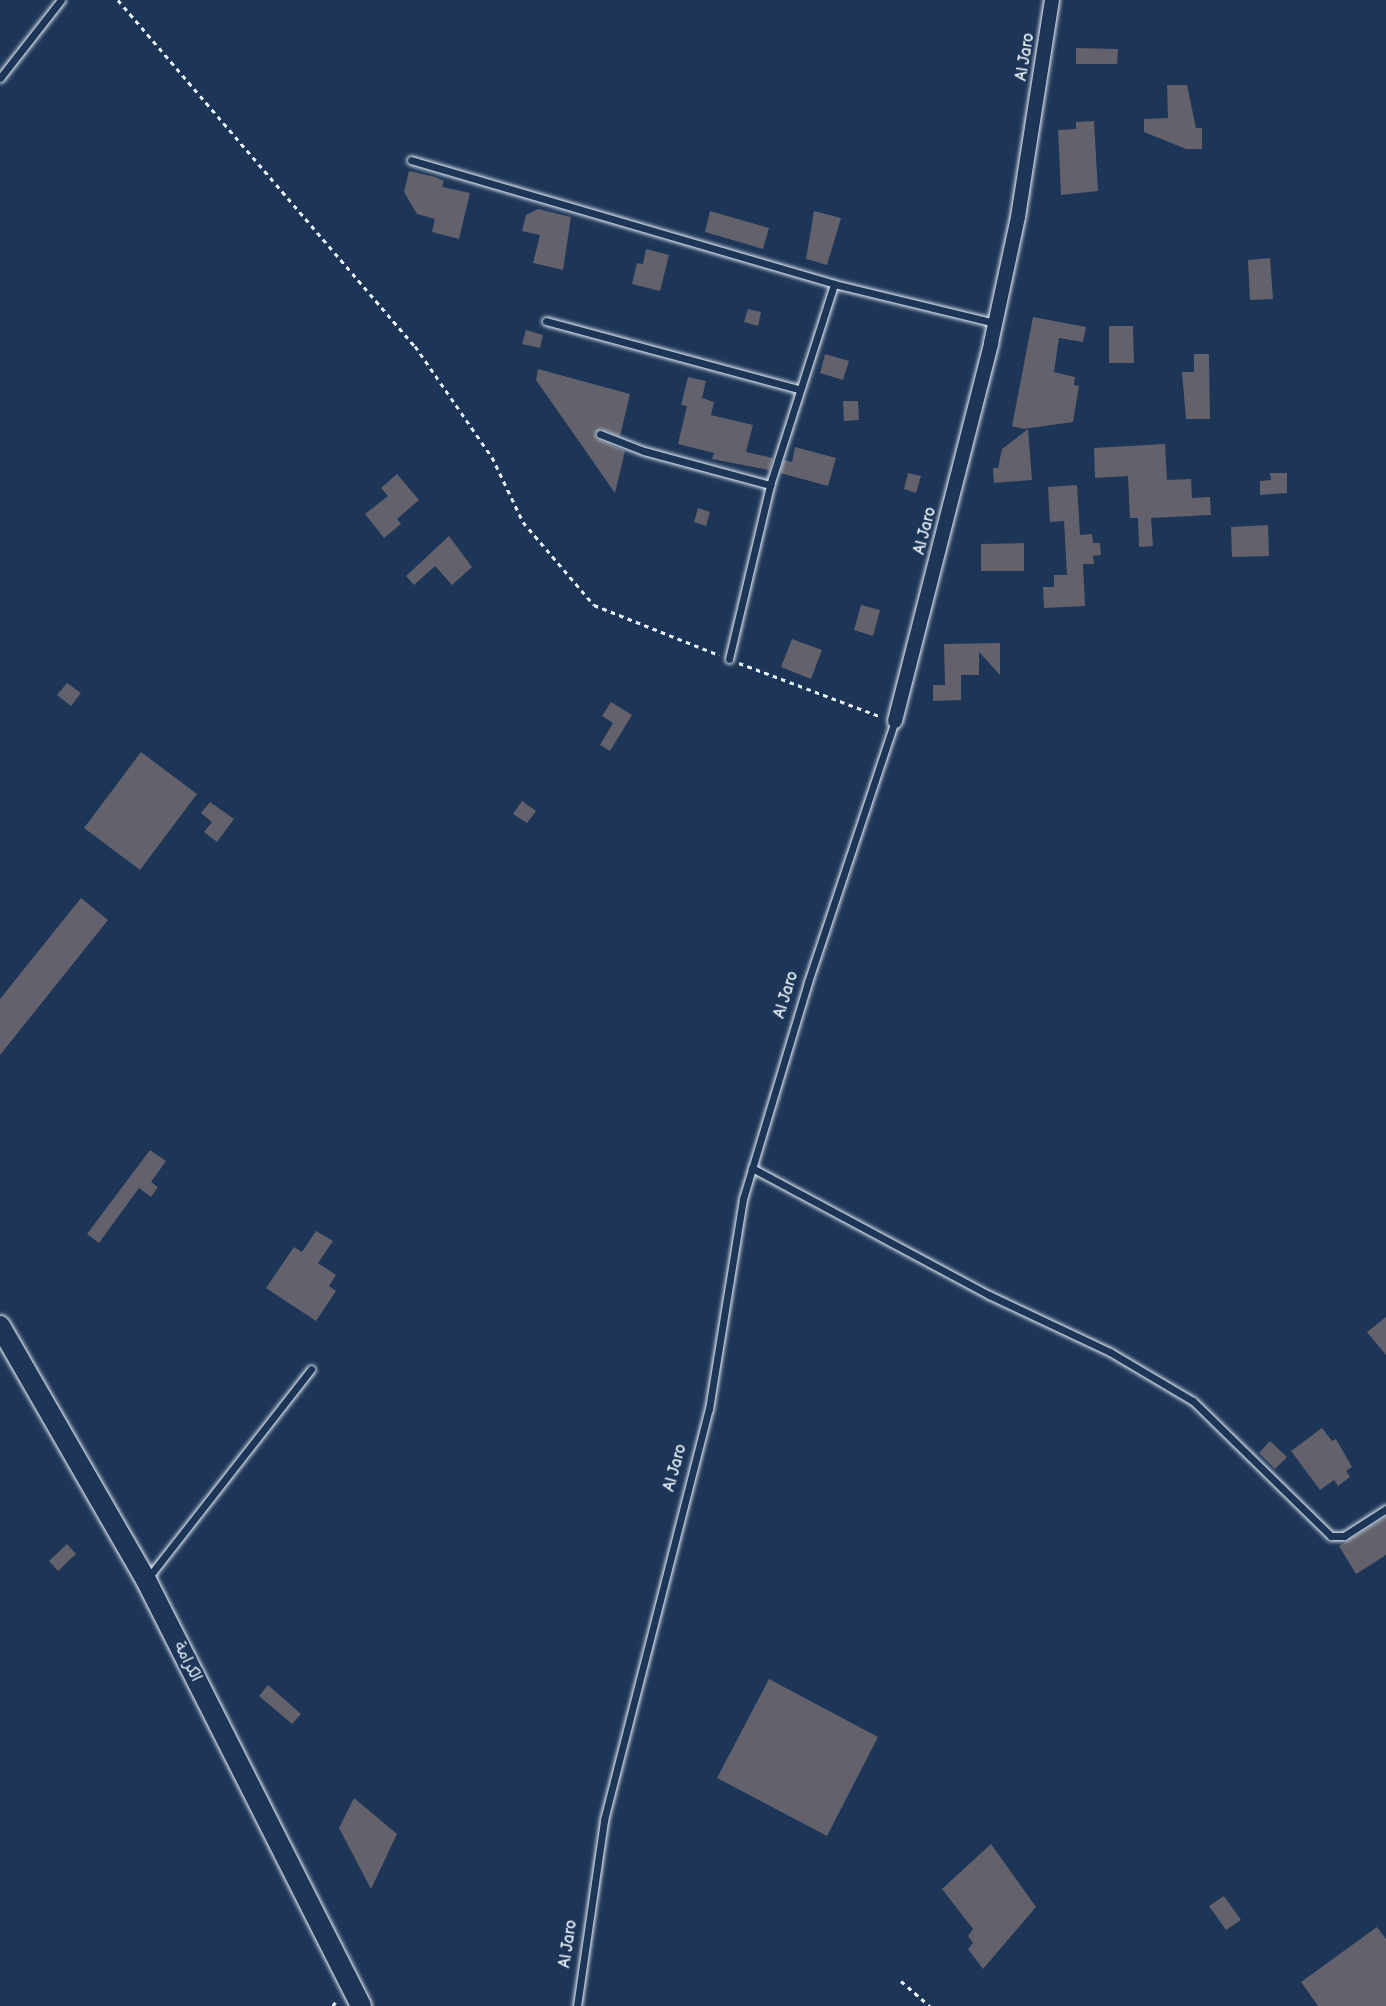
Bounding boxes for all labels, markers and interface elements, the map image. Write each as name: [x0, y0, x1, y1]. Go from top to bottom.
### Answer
street label: Al Jaro: [1013, 31, 1039, 83]
street label: Al Jaro: [911, 505, 941, 557]
street label: Al Jaro: [771, 969, 803, 1021]
street label: Al Jaro: [660, 1442, 692, 1494]
street label: الكرامة: [169, 1639, 205, 1685]
street label: Al Jaro: [556, 1918, 582, 1970]

